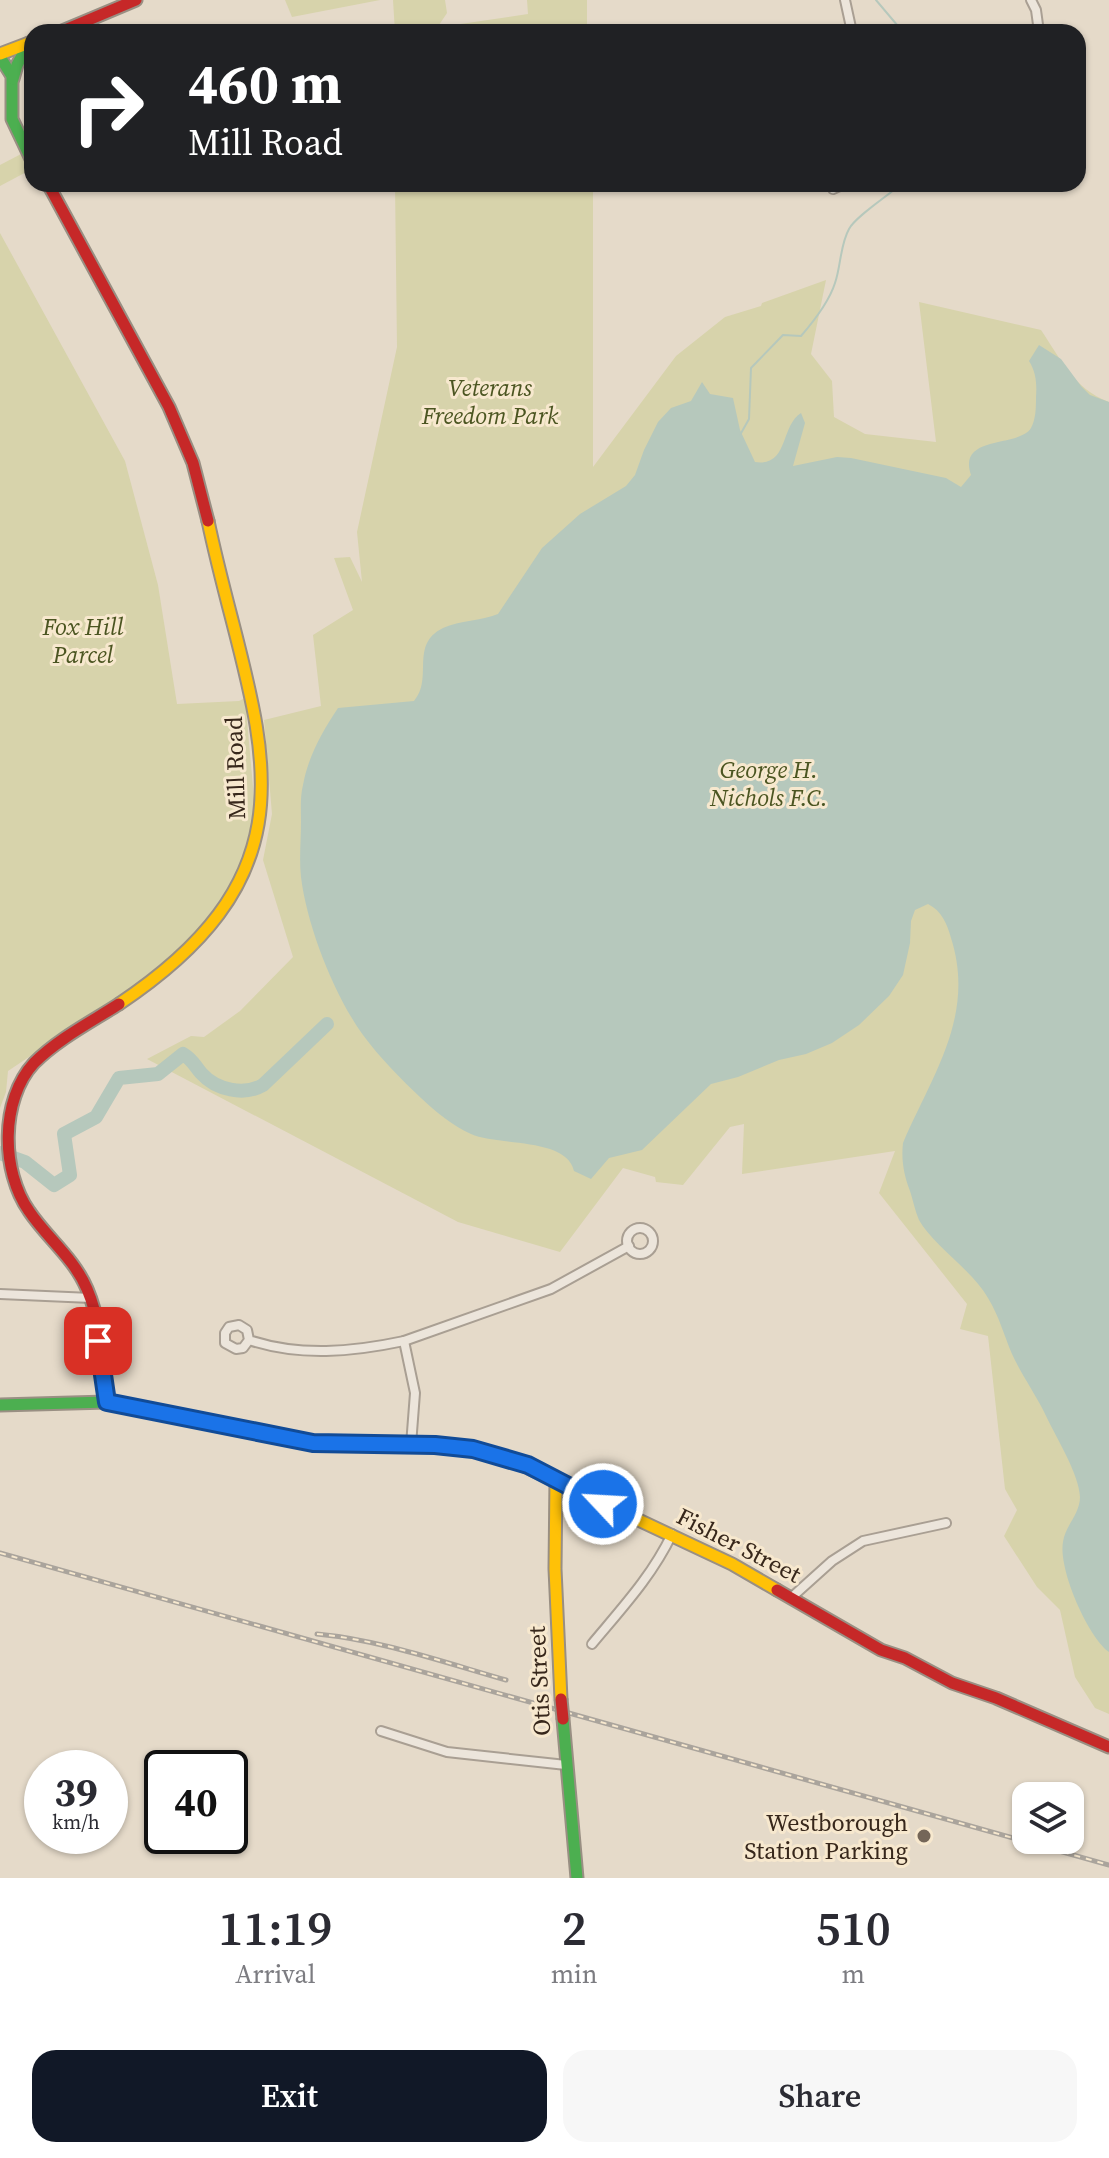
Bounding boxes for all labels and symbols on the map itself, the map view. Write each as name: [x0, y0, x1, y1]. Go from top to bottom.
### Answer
park label: Veterans Freedom Park: [421, 371, 559, 432]
park label: Fox Hill Parcel: [41, 610, 124, 671]
street label: Mill Road: [217, 716, 253, 820]
park label: George H. Nichols F.C.: [709, 753, 828, 814]
pin: [64, 1307, 132, 1375]
position arrow: [561, 1462, 645, 1546]
street label: Fisher Street: [671, 1500, 807, 1591]
street label: Otis Street: [520, 1625, 558, 1737]
speed limit sign: 40: [144, 1750, 248, 1854]
place label: Westborough Station Parking: [744, 1806, 908, 1867]
marker: Westborough Station Parking: [915, 1827, 933, 1845]

